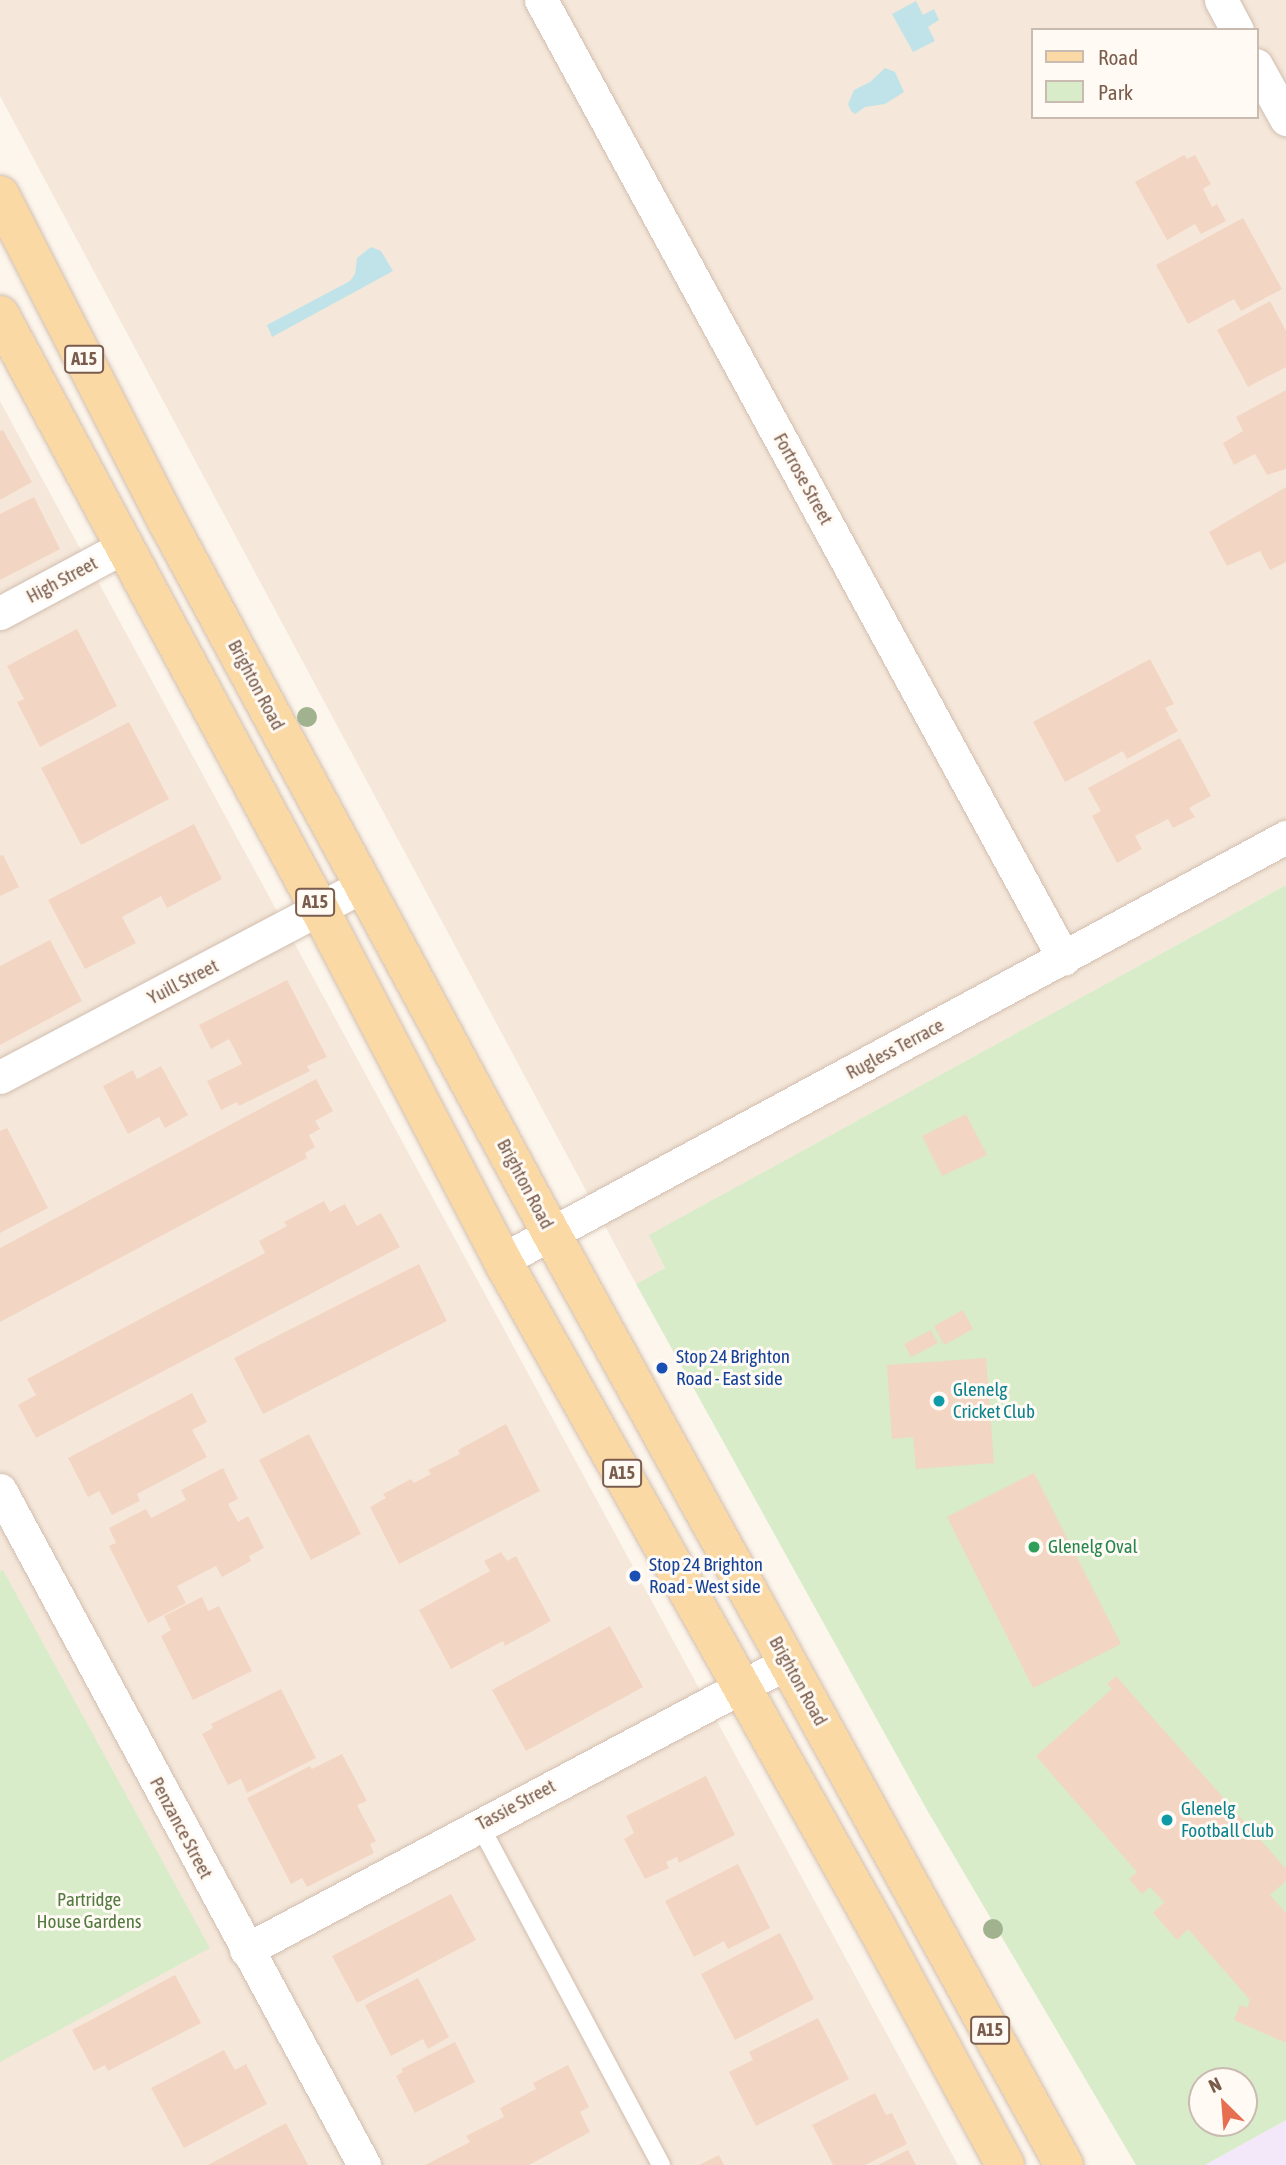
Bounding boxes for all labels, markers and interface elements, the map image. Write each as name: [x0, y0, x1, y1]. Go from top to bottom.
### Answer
legend: [1030, 28, 1258, 119]
text: Road: [1098, 45, 1138, 69]
text: Park: [1098, 80, 1133, 104]
road number: A15: [63, 344, 105, 374]
street label: Fortrose Street: [768, 429, 838, 529]
street label: High Street: [23, 552, 101, 608]
street label: Brighton Road: [223, 636, 289, 734]
road number: A15: [294, 888, 336, 917]
street label: Yuill Street: [144, 955, 222, 1009]
street label: Rugless Terrace: [842, 1014, 948, 1084]
street label: Brighton Road: [492, 1135, 558, 1233]
place label: Stop 24 Brighton Road - East side: [676, 1346, 790, 1390]
marker: Stop 24 Brighton Road - East side: [654, 1360, 670, 1376]
place label: Glenelg Cricket Club: [953, 1379, 1035, 1423]
marker: Glenelg Cricket Club: [931, 1393, 947, 1409]
road number: A15: [601, 1458, 643, 1488]
place label: Glenelg Oval: [1048, 1536, 1138, 1558]
marker: Glenelg Oval: [1026, 1539, 1042, 1555]
place label: Stop 24 Brighton Road - West side: [649, 1554, 763, 1598]
marker: Stop 24 Brighton Road - West side: [627, 1568, 643, 1584]
street label: Brighton Road: [764, 1632, 832, 1730]
street label: Penzance Street: [145, 1773, 217, 1883]
street label: Tassie Street: [472, 1775, 560, 1835]
place label: Glenelg Football Club: [1181, 1798, 1274, 1842]
marker: Glenelg Football Club: [1159, 1812, 1175, 1828]
park label: Partridge House Gardens: [36, 1889, 142, 1933]
road number: A15: [969, 2016, 1011, 2044]
north arrow: [1188, 2067, 1258, 2137]
text: N: [1205, 2072, 1225, 2097]

